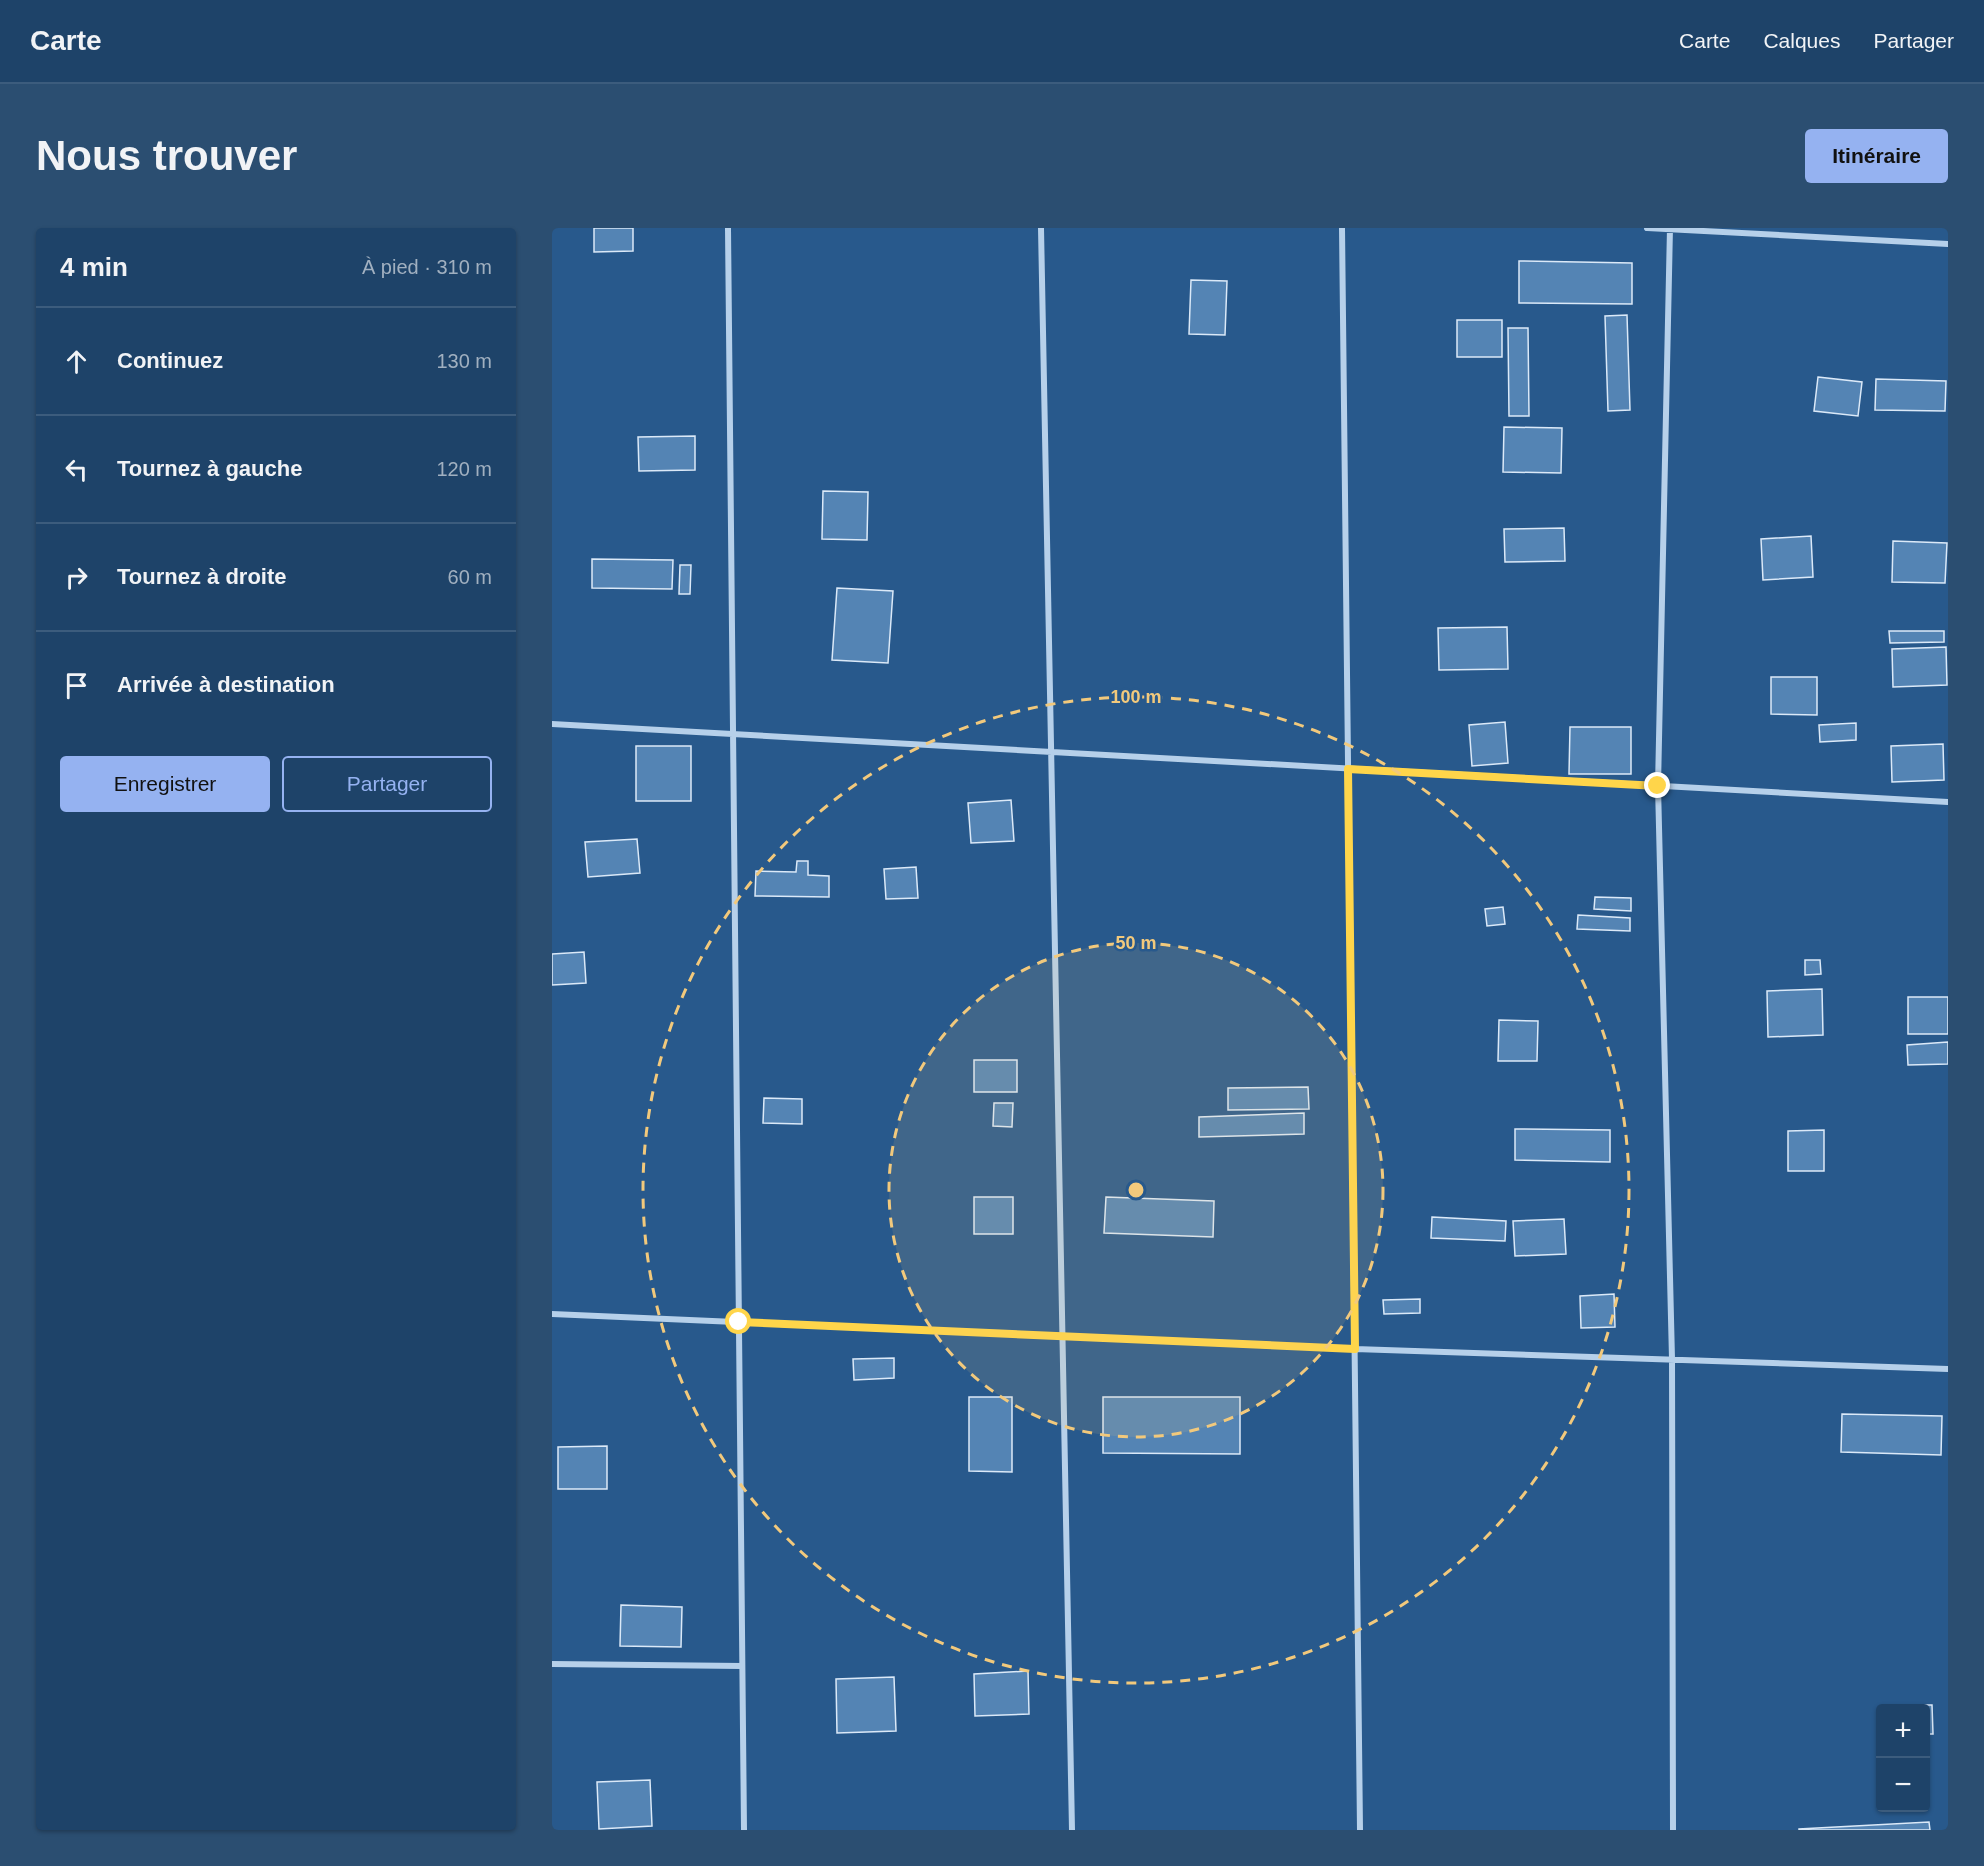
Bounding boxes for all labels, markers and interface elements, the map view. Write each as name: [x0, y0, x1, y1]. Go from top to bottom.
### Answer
text: Carte: [30, 25, 102, 56]
text: Carte: [1679, 29, 1730, 52]
text: Calques: [1763, 29, 1840, 52]
text: Partager: [1873, 29, 1954, 52]
button: Itinéraire: [1805, 129, 1948, 183]
text: Nous trouver: [36, 132, 297, 179]
text: 4 min: [60, 252, 128, 282]
text: À pied · 310 m: [362, 256, 492, 278]
icon: ahead: [60, 345, 93, 378]
text: Continuez: [117, 348, 223, 373]
text: 130 m: [436, 350, 492, 372]
icon: left: [60, 453, 93, 486]
text: Tournez à gauche: [117, 456, 302, 481]
text: 120 m: [436, 458, 492, 480]
icon: right: [60, 561, 93, 594]
text: Tournez à droite: [117, 564, 287, 589]
text: 60 m: [448, 566, 492, 588]
icon: arrive: [60, 669, 93, 702]
text: Arrivée à destination: [117, 672, 335, 697]
text: 100 m: [1110, 687, 1162, 707]
button: Enregistrer: [60, 756, 270, 812]
button: Partager: [282, 756, 492, 812]
route end: [1644, 772, 1670, 798]
text: 50 m: [1115, 933, 1157, 953]
centre of rings: [1126, 1180, 1146, 1200]
route start: [725, 1308, 751, 1334]
map controls: [1876, 1704, 1930, 1812]
button: +: [1876, 1704, 1930, 1758]
button: −: [1876, 1758, 1930, 1812]

